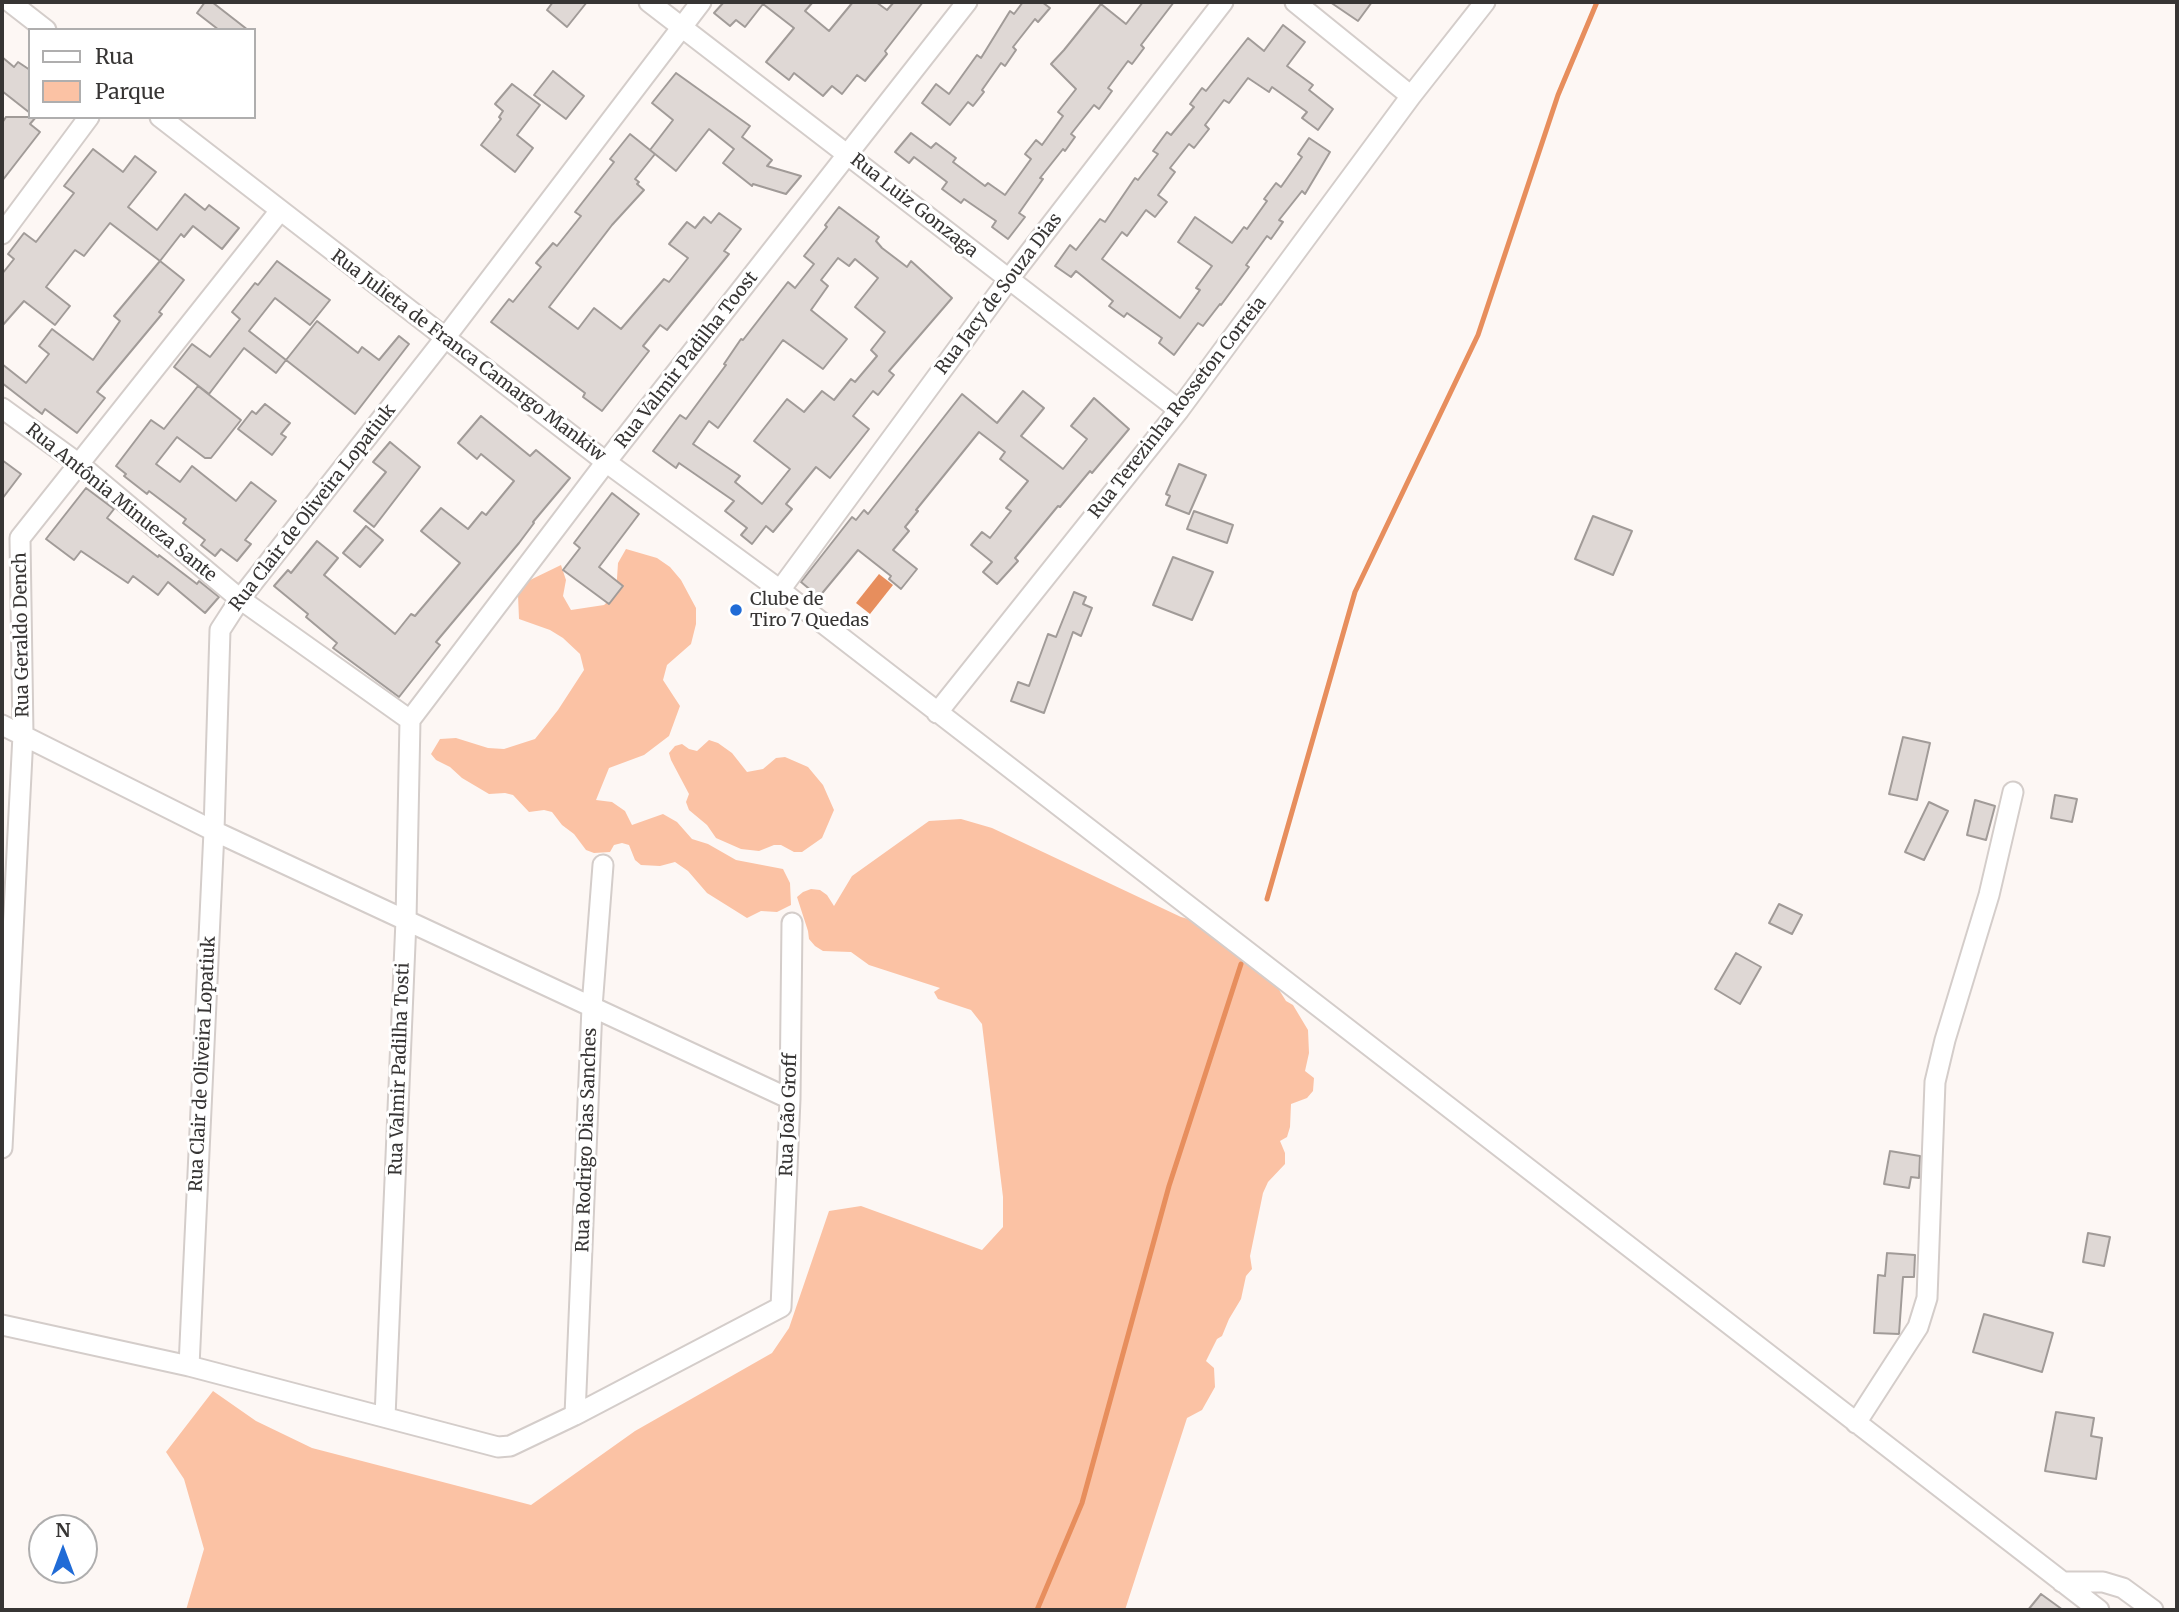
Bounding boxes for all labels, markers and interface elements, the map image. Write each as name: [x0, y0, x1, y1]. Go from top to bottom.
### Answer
legend: [28, 28, 256, 119]
text: Rua: [95, 43, 134, 70]
text: Parque: [95, 78, 165, 105]
street label: Rua Luiz Gonzaga: [846, 150, 982, 262]
street label: Rua Jacy de Souza Dias: [931, 209, 1067, 379]
street label: Rua Julieta de Franca Camargo Mankiw: [327, 246, 609, 466]
street label: Rua Valmir Padilha Toost: [611, 267, 763, 453]
street label: Rua Terezinha Rosseton Correia: [1085, 293, 1271, 523]
street label: Rua Clair de Oliveira Lopatiuk: [226, 400, 400, 616]
street label: Rua Antônia Minueza Sante: [21, 419, 221, 587]
street label: Rua Geraldo Dench: [10, 552, 34, 718]
place label: Clube de Tiro 7 Quedas: [750, 589, 869, 632]
marker: Clube de Tiro 7 Quedas: [728, 602, 744, 618]
street label: Rua Clair de Oliveira Lopatiuk: [186, 935, 220, 1193]
street label: Rua Valmir Padilha Tosti: [385, 962, 415, 1176]
street label: Rua Rodrigo Dias Sanches: [572, 1027, 602, 1253]
street label: Rua João Groff: [776, 1053, 802, 1177]
north arrow: [28, 1514, 98, 1584]
text: N: [55, 1518, 71, 1542]

